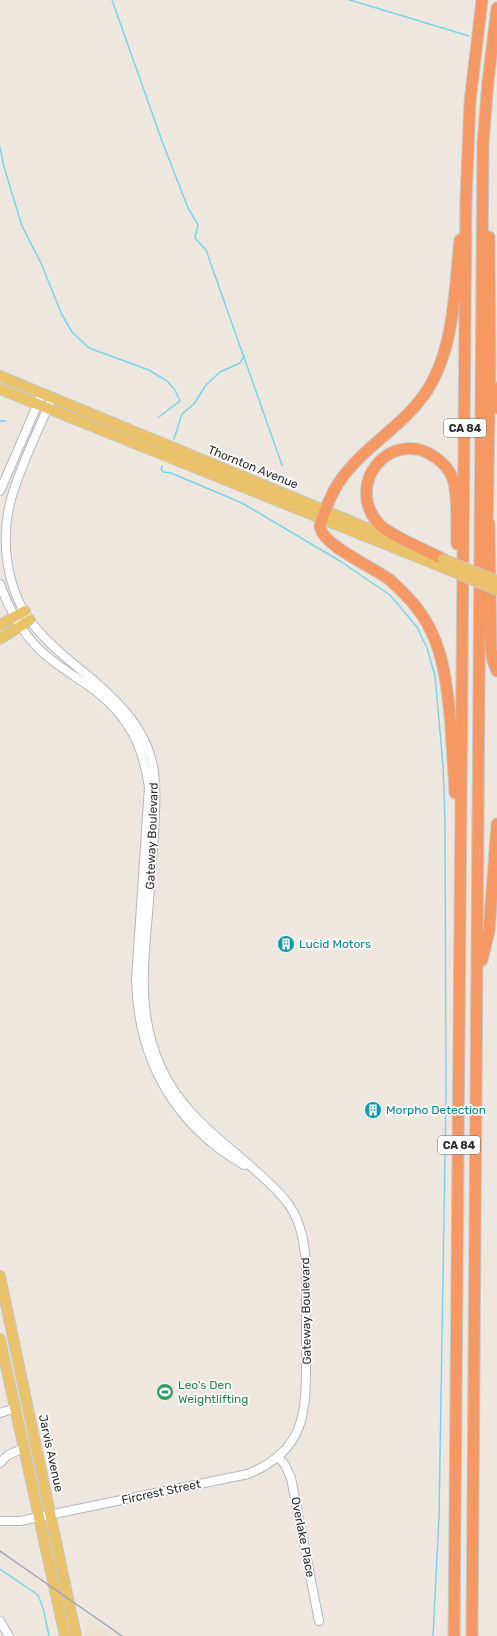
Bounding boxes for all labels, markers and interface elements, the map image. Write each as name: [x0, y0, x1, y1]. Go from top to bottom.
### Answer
road number: CA 84: [444, 419, 486, 437]
street label: Thornton Avenue: [206, 442, 300, 492]
street label: Gateway Boulevard: [143, 782, 161, 890]
building icon: Lucid Motors: [276, 934, 296, 954]
place label: Lucid Motors: [299, 937, 371, 951]
building icon: Morpho Detection: [363, 1100, 383, 1120]
place label: Morpho Detection: [386, 1103, 486, 1117]
road number: CA 84: [438, 1136, 480, 1154]
street label: Gateway Boulevard: [298, 1257, 314, 1365]
place label: Leo's Den Weightlifting: [178, 1378, 249, 1406]
sports icon: Leo's Den Weightlifting: [155, 1382, 175, 1402]
street label: Jarvis Avenue: [36, 1413, 66, 1493]
street label: Fircrest Street: [120, 1477, 202, 1507]
street label: Overlake Place: [288, 1496, 318, 1579]

